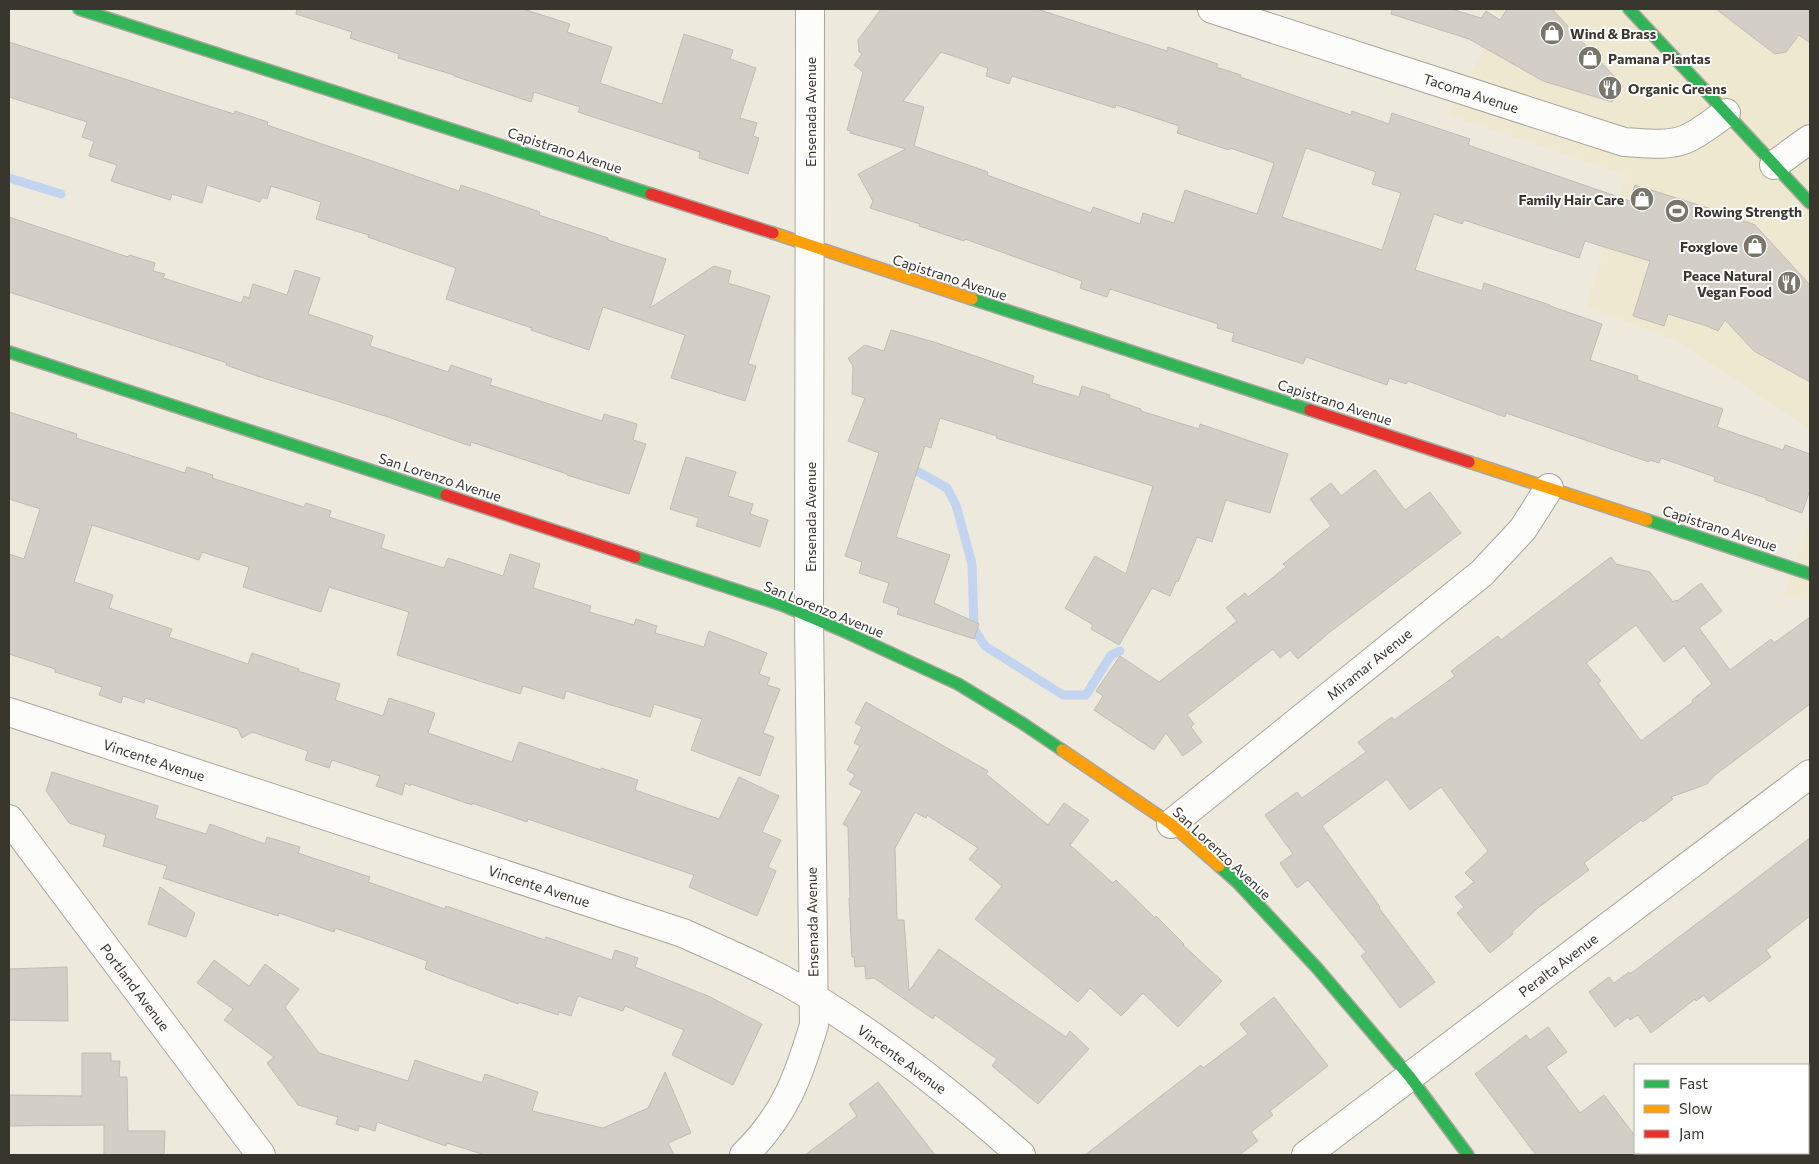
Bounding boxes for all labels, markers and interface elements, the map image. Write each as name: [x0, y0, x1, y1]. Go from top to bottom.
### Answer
shop icon: Wind & Brass: [1539, 20, 1565, 46]
place label: Wind & Brass: [1570, 25, 1657, 42]
shop icon: Pamana Plantas: [1577, 45, 1603, 71]
place label: Pamana Plantas: [1608, 50, 1711, 67]
street label: Ensenada Avenue: [802, 57, 819, 167]
street label: Tacoma Avenue: [1421, 70, 1521, 116]
restaurant icon: Organic Greens: [1597, 75, 1623, 101]
place label: Organic Greens: [1628, 80, 1727, 97]
street label: Capistrano Avenue: [506, 123, 624, 177]
shop icon: Family Hair Care: [1629, 186, 1655, 212]
place label: Family Hair Care: [1518, 191, 1624, 208]
sports icon: Rowing Strength: [1664, 198, 1690, 224]
place label: Rowing Strength: [1694, 203, 1802, 220]
shop icon: Foxglove: [1742, 233, 1768, 259]
place label: Foxglove: [1680, 238, 1738, 255]
street label: Capistrano Avenue: [891, 250, 1009, 304]
place label: Peace Natural Vegan Food: [1683, 267, 1772, 300]
restaurant icon: Peace Natural Vegan Food: [1776, 270, 1802, 296]
street label: Capistrano Avenue: [1276, 375, 1394, 429]
street label: San Lorenzo Avenue: [376, 449, 504, 505]
street label: Ensenada Avenue: [802, 462, 819, 572]
street label: Capistrano Avenue: [1661, 501, 1779, 555]
street label: San Lorenzo Avenue: [761, 577, 887, 641]
street label: Miramar Avenue: [1323, 625, 1415, 703]
street label: Vincente Avenue: [101, 736, 207, 784]
street label: San Lorenzo Avenue: [1169, 803, 1275, 903]
street label: Vincente Avenue: [486, 862, 592, 910]
street label: Ensenada Avenue: [803, 867, 821, 977]
street label: Peralta Avenue: [1515, 930, 1601, 1000]
street label: Portland Avenue: [97, 940, 173, 1034]
street label: Vincente Avenue: [854, 1021, 950, 1097]
legend: [1634, 1064, 1809, 1154]
text: Fast: [1679, 1074, 1708, 1092]
text: Slow: [1679, 1099, 1712, 1117]
text: Jam: [1679, 1124, 1704, 1142]

